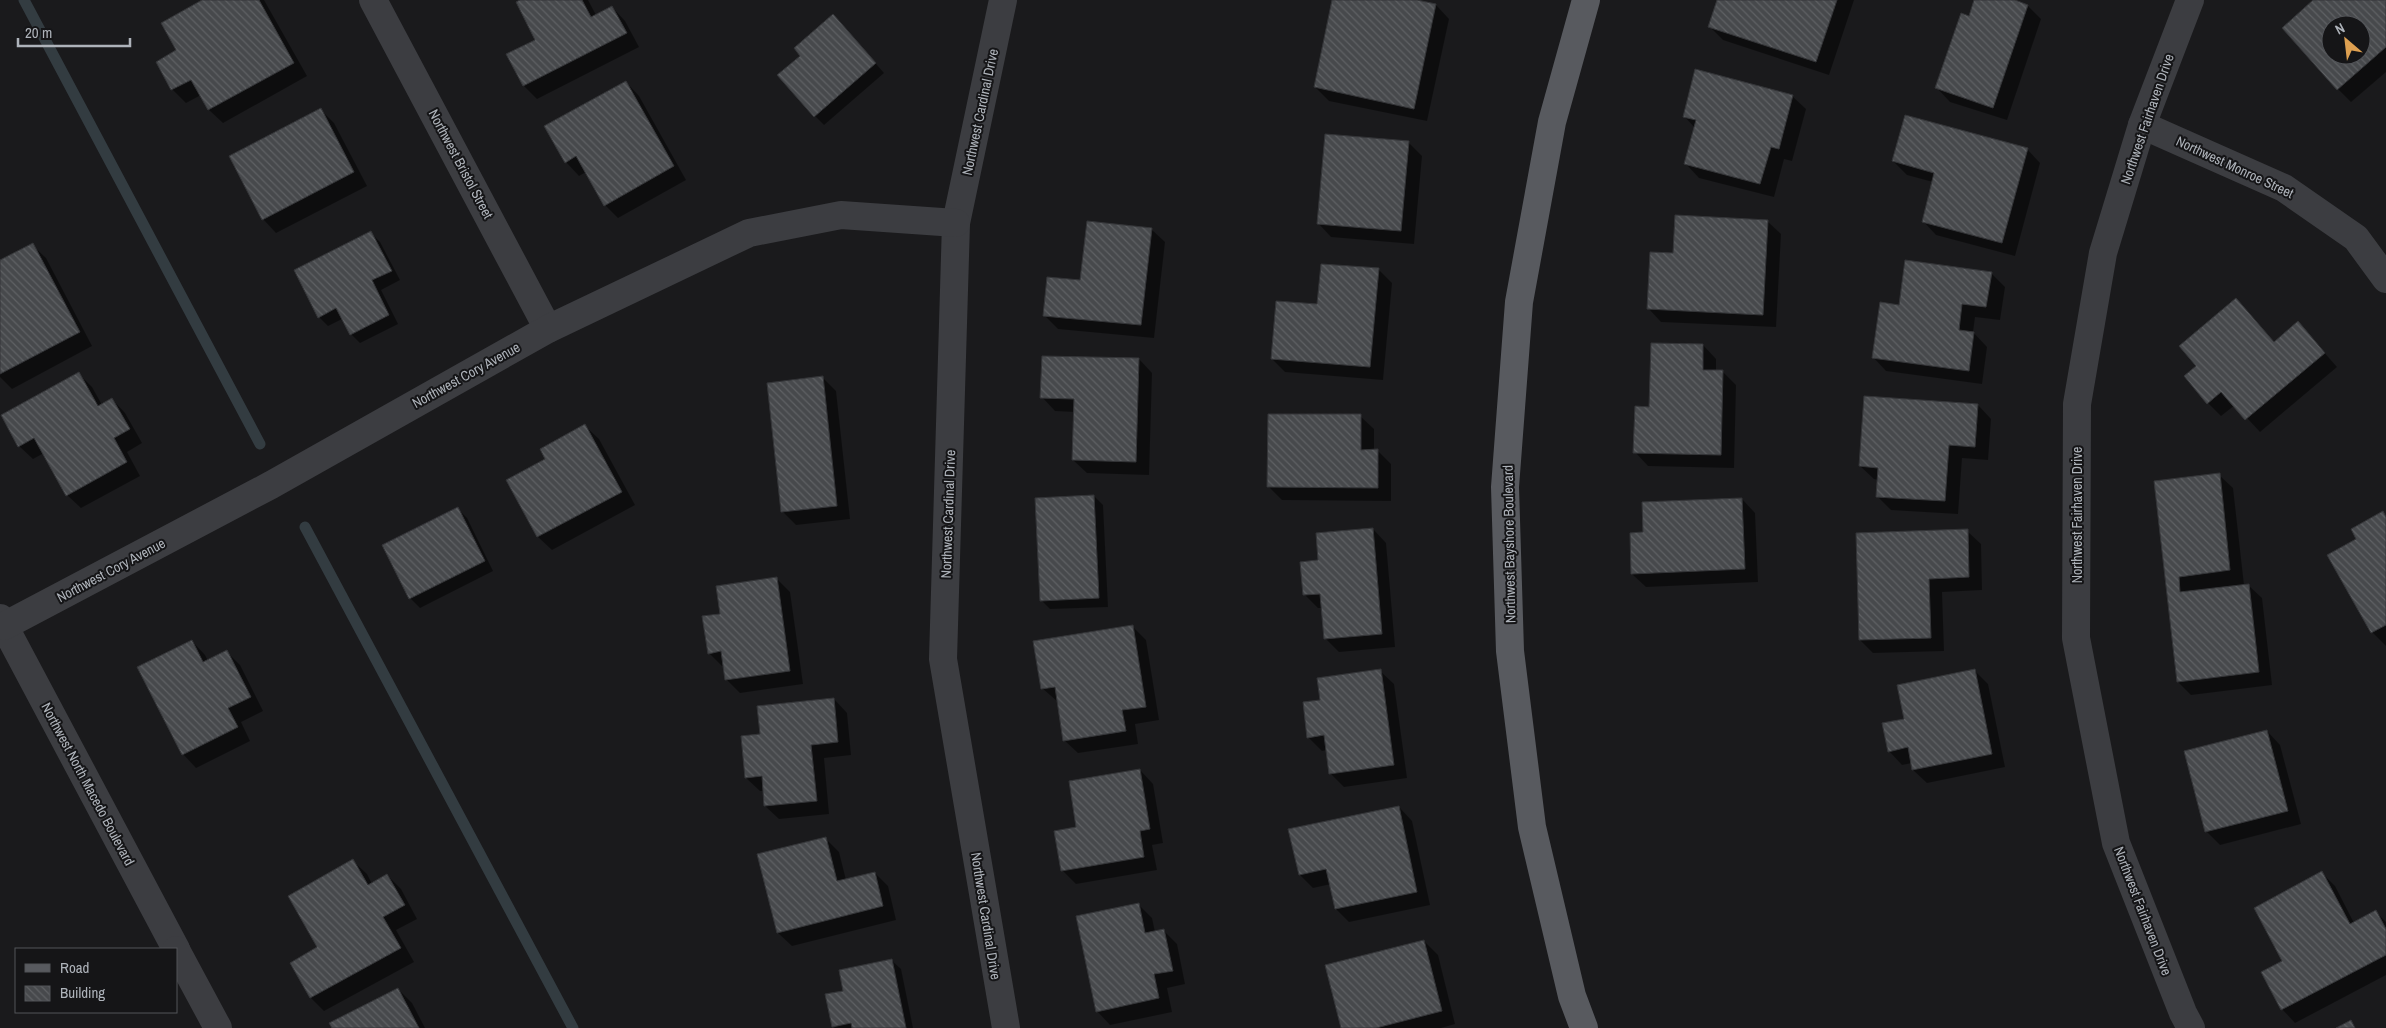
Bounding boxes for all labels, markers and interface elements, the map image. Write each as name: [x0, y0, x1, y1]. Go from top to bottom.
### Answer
scale bar: [18, 15, 130, 47]
north arrow: [2321, 15, 2371, 65]
text: N: [2332, 19, 2348, 38]
text: 20 m: [25, 22, 52, 43]
street label: Northwest Cardinal Drive: [958, 47, 1002, 177]
street label: Northwest Fairhaven Drive: [2116, 51, 2178, 187]
street label: Northwest Bristol Street: [425, 106, 497, 222]
street label: Northwest Monroe Street: [2173, 132, 2297, 202]
street label: Northwest Cory Avenue: [409, 338, 523, 412]
street label: Northwest Fairhaven Drive: [2068, 447, 2086, 583]
street label: Northwest Cardinal Drive: [937, 449, 959, 579]
street label: Northwest Bayshore Boulevard: [1499, 465, 1519, 623]
street label: Northwest Cory Avenue: [54, 534, 168, 606]
street label: Northwest North Macedo Boulevard: [37, 699, 139, 869]
street label: Northwest Fairhaven Drive: [2110, 844, 2176, 978]
street label: Northwest Cardinal Drive: [967, 851, 1005, 981]
legend: [15, 948, 178, 1013]
text: Road: [60, 957, 89, 978]
text: Building: [60, 982, 105, 1003]

